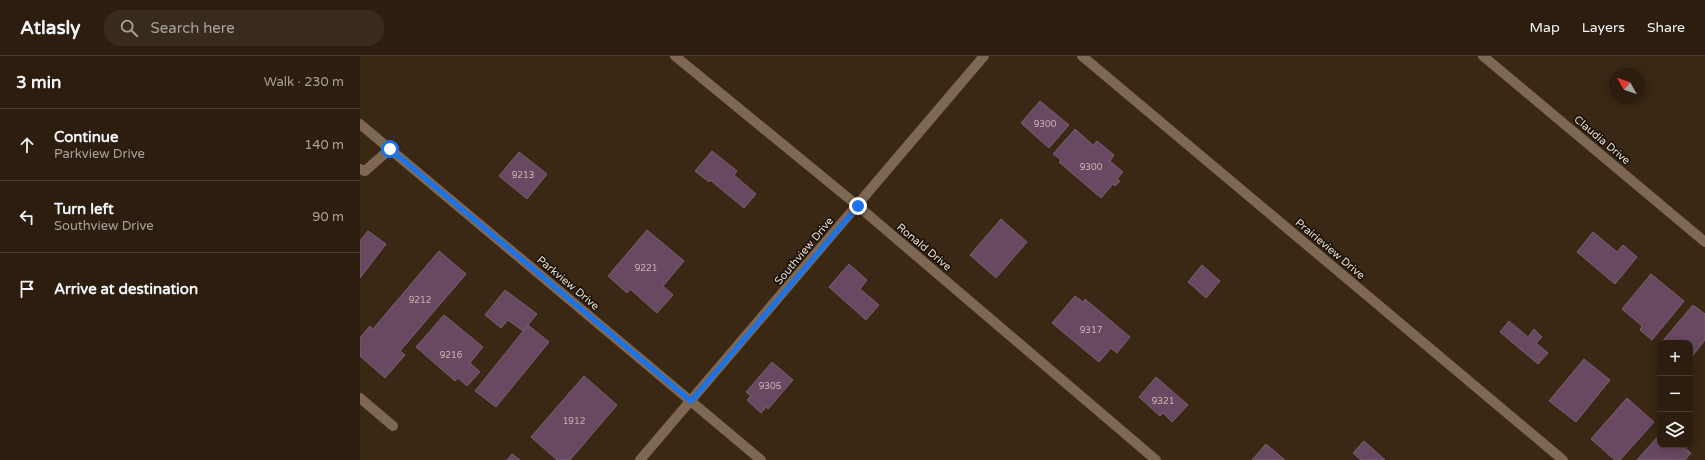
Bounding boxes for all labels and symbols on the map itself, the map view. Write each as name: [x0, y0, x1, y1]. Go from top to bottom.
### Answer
north arrow: [1609, 68, 1645, 104]
street label: Claudia Drive: [1571, 113, 1633, 167]
house number: 9300: [1034, 119, 1057, 130]
route start: [381, 140, 399, 158]
house number: 9300: [1080, 162, 1103, 173]
house number: 9213: [512, 170, 534, 181]
route end: [849, 197, 867, 215]
street label: Southview Drive: [772, 215, 836, 287]
street label: Prairieview Drive: [1293, 216, 1367, 282]
street label: Ronald Drive: [894, 220, 954, 274]
street label: Parkview Drive: [534, 253, 602, 313]
house number: 9221: [635, 263, 657, 274]
house number: 9212: [409, 295, 431, 306]
house number: 9317: [1080, 325, 1103, 336]
house number: 9216: [440, 350, 463, 361]
house number: 9305: [759, 381, 782, 392]
house number: 9321: [1152, 396, 1174, 407]
house number: 1912: [563, 416, 585, 427]

